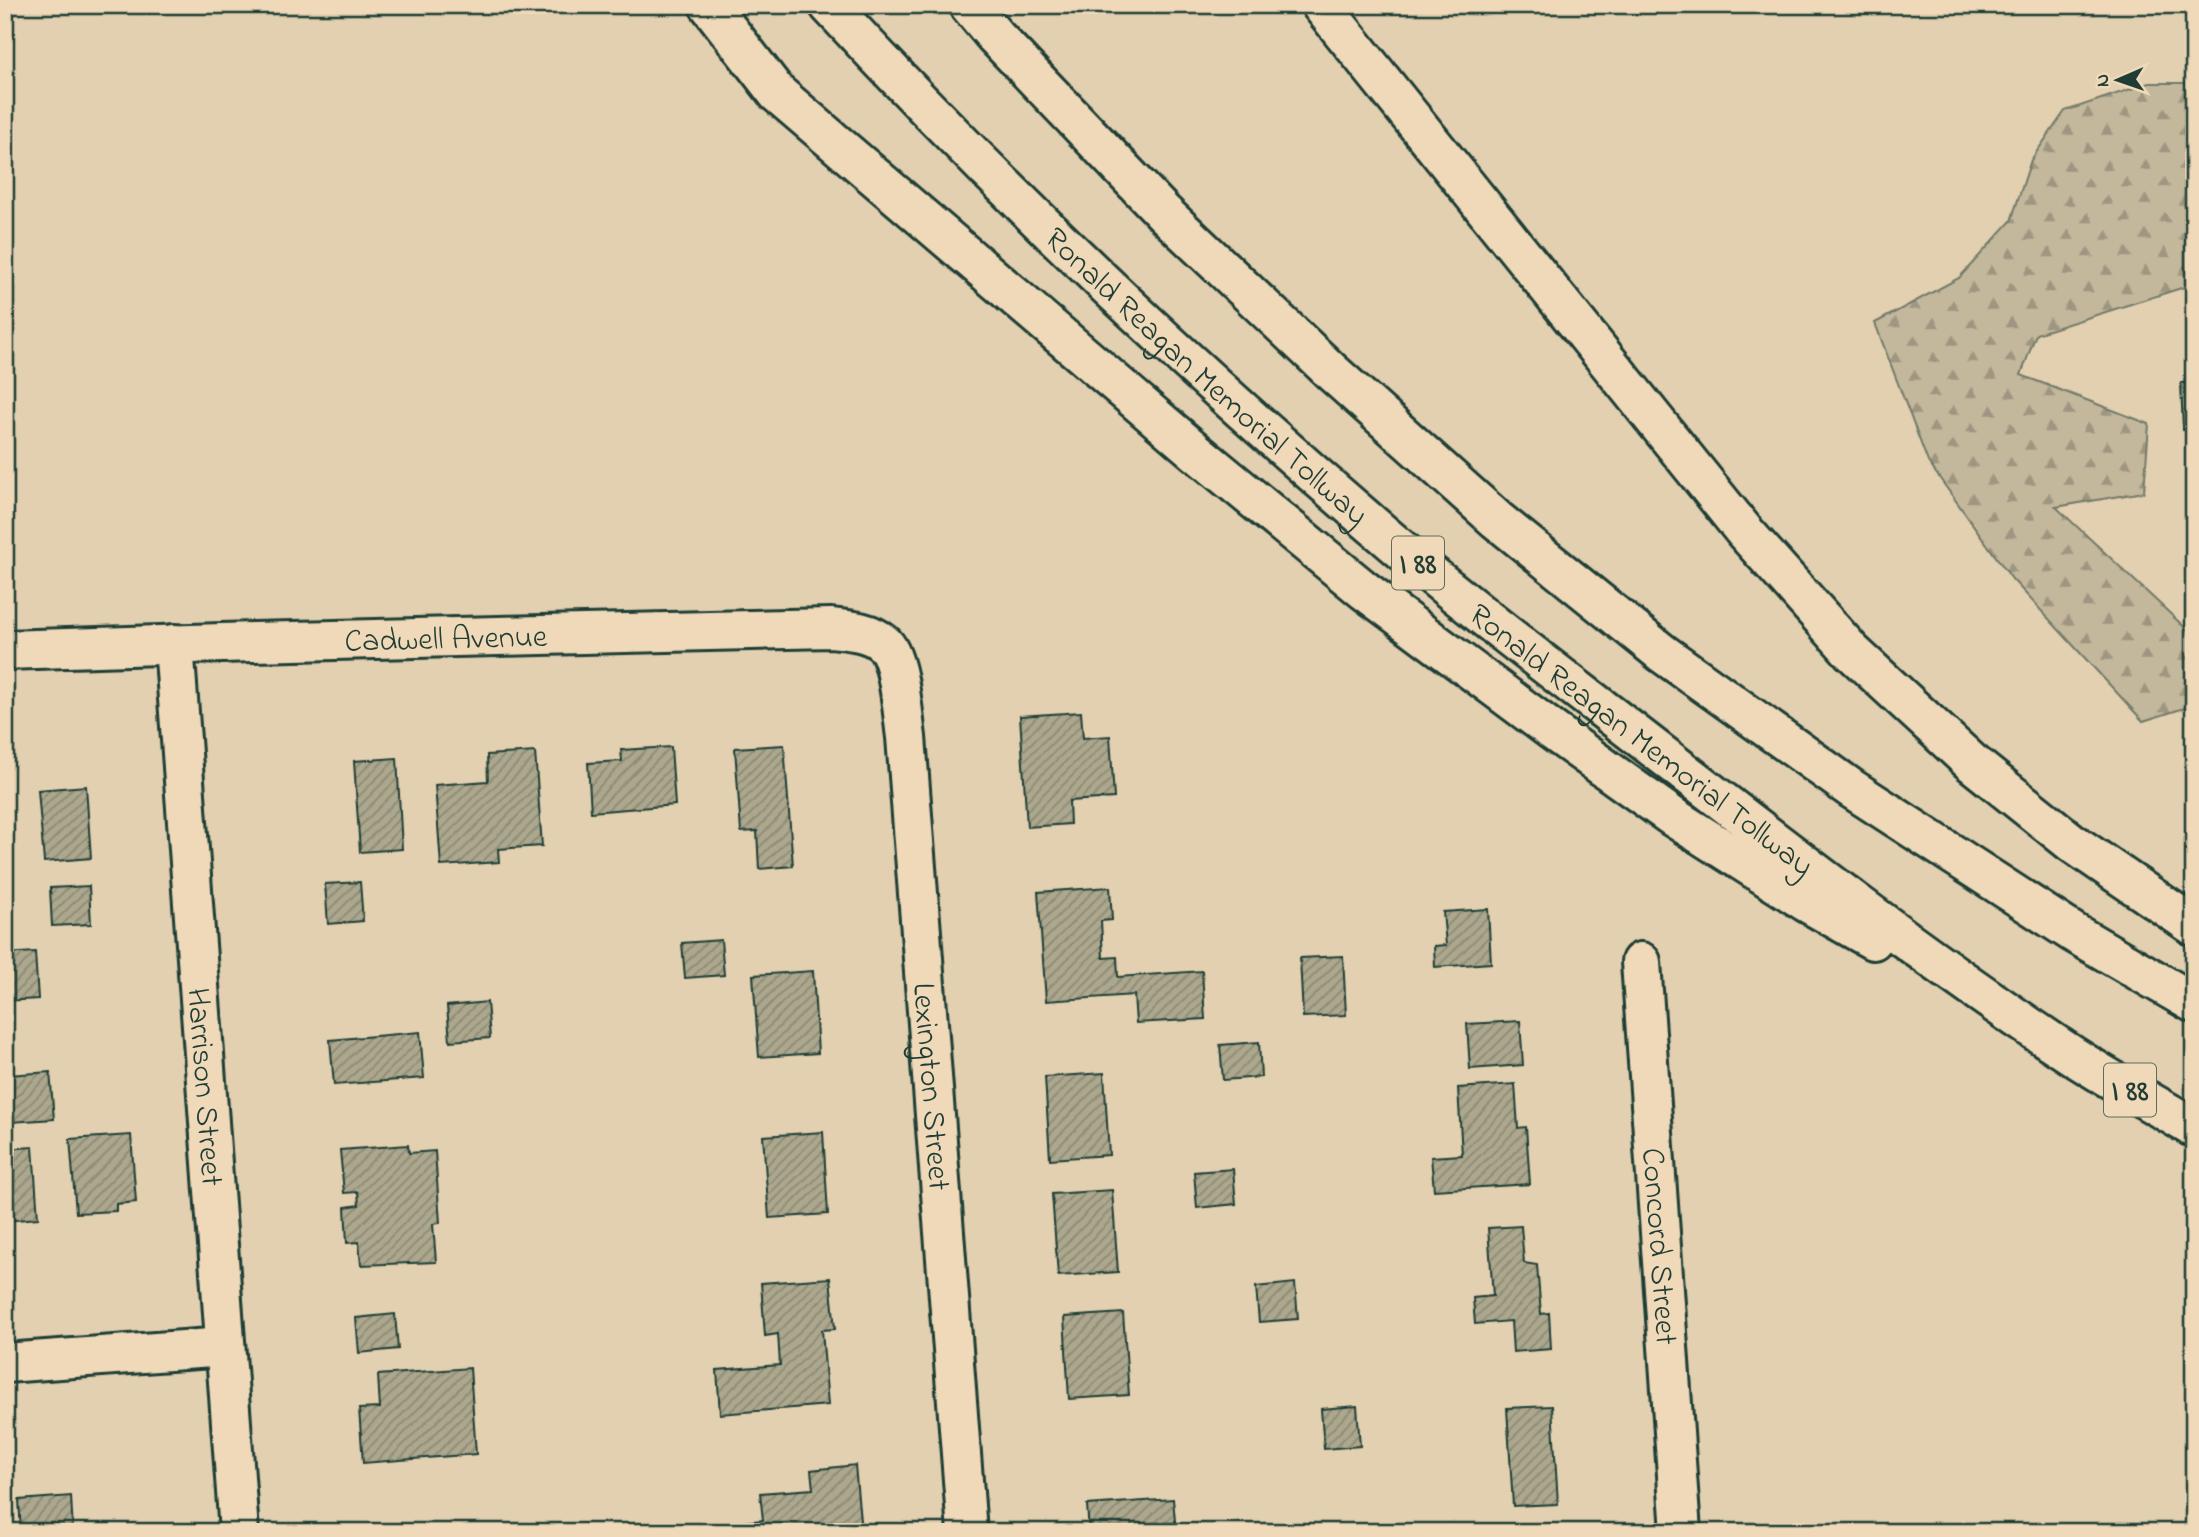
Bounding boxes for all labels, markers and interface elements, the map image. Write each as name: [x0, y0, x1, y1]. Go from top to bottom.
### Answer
north arrow: [2084, 46, 2154, 116]
text: N: [2090, 73, 2117, 87]
street label: Ronald Reagan Memorial Tollway: [1032, 218, 1378, 539]
road number: I 88: [1392, 536, 1444, 590]
street label: Ronald Reagan Memorial Tollway: [1457, 593, 1823, 890]
street label: Cadwell Avenue: [344, 615, 548, 667]
street label: Lexington Street: [898, 981, 961, 1193]
street label: Harrison Street: [172, 986, 234, 1188]
road number: I 88: [2104, 1064, 2156, 1116]
street label: Concord Street: [1627, 1146, 1688, 1347]

